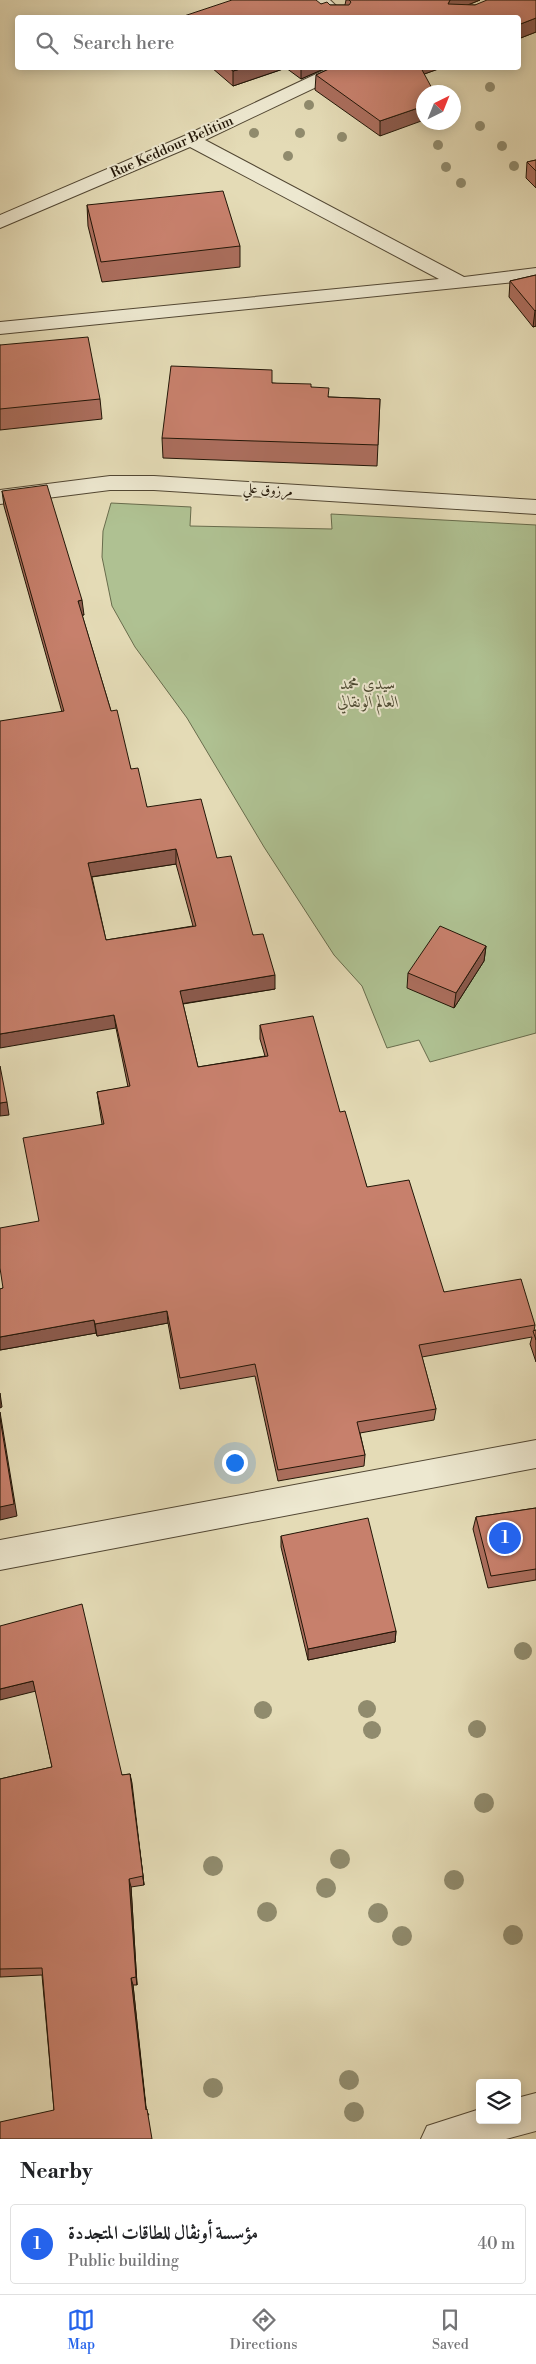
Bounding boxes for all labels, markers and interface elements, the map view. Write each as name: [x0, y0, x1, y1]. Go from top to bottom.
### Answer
search box: [15, 15, 521, 70]
icon: search: [33, 29, 61, 57]
text: Search here: [73, 31, 174, 55]
north arrow: [416, 85, 461, 130]
street label: Rue Keddour Belitim: [108, 112, 236, 182]
street label: مرزوق علي: [242, 479, 294, 504]
park label: سيدي محمد العالم الونقالي: [337, 674, 399, 716]
your location: [222, 1450, 248, 1476]
pin: 1: [489, 1519, 521, 1557]
map controls: [476, 2079, 521, 2124]
button: layers: [476, 2079, 521, 2124]
text: Nearby: [20, 2159, 93, 2185]
text: مؤسسة أونڨال للطاقات المتجددة: [68, 2221, 258, 2245]
text: 1: [33, 2234, 41, 2254]
text: 40 m: [478, 2234, 515, 2254]
text: Public building: [68, 2251, 179, 2271]
tab: Map: [67, 2306, 95, 2354]
tab: Directions: [230, 2306, 297, 2354]
tab: Saved: [432, 2306, 469, 2354]

